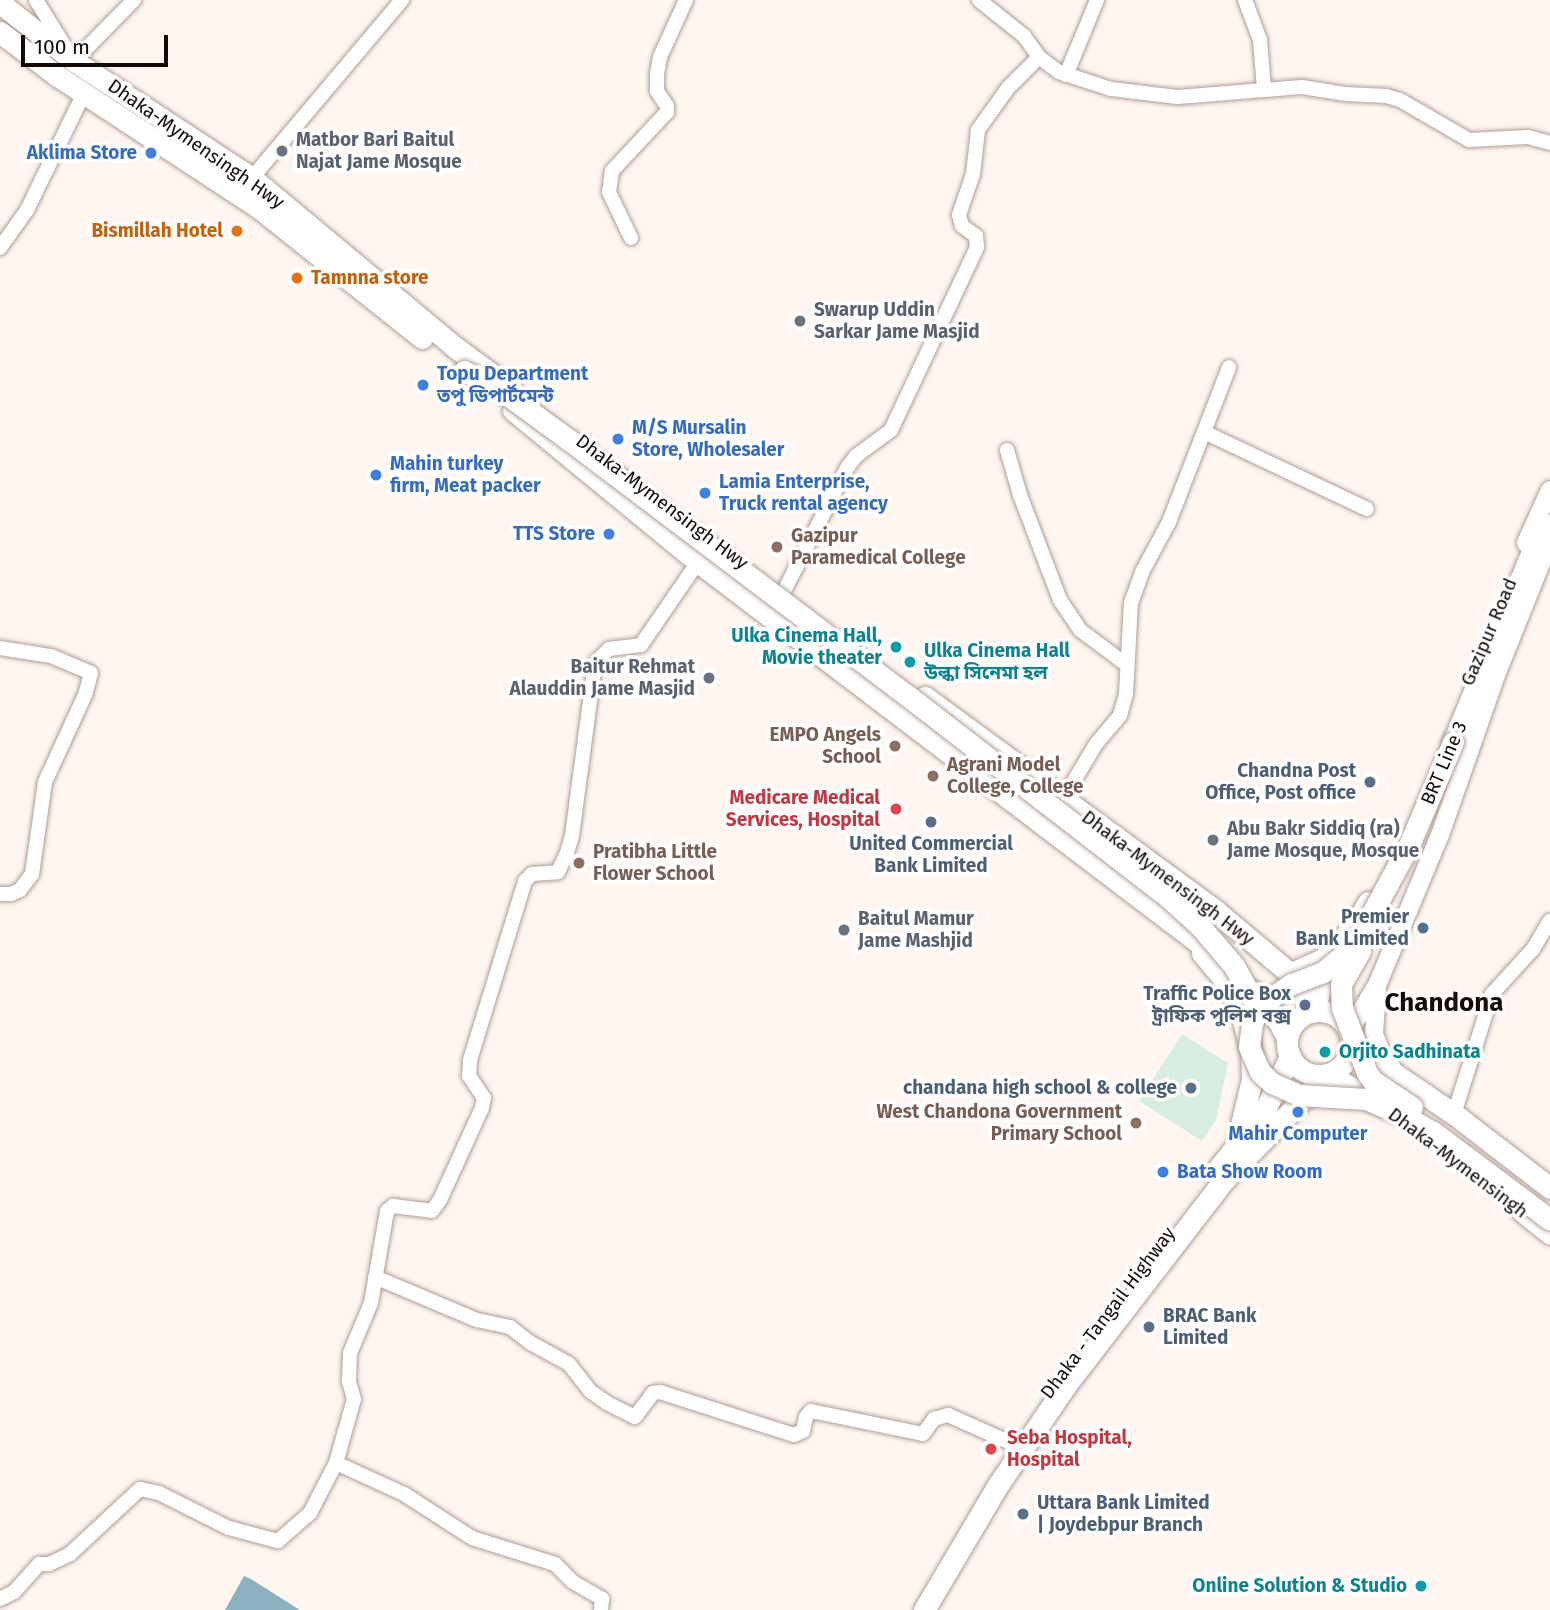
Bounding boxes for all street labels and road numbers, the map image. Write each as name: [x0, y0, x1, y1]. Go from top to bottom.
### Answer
street label: Dhaka-Mymensingh Hwy: [103, 74, 289, 214]
street label: Dhaka-Mymensingh Hwy: [571, 430, 753, 574]
street label: Gazipur Road: [1456, 575, 1522, 689]
street label: BRT Line 3: [1416, 718, 1472, 808]
street label: Dhaka-Mymensingh Hwy: [1077, 806, 1259, 950]
street label: Dhaka-Mymensingh: [1384, 1103, 1532, 1223]
street label: Dhaka - Tangail Highway: [1036, 1222, 1180, 1404]

